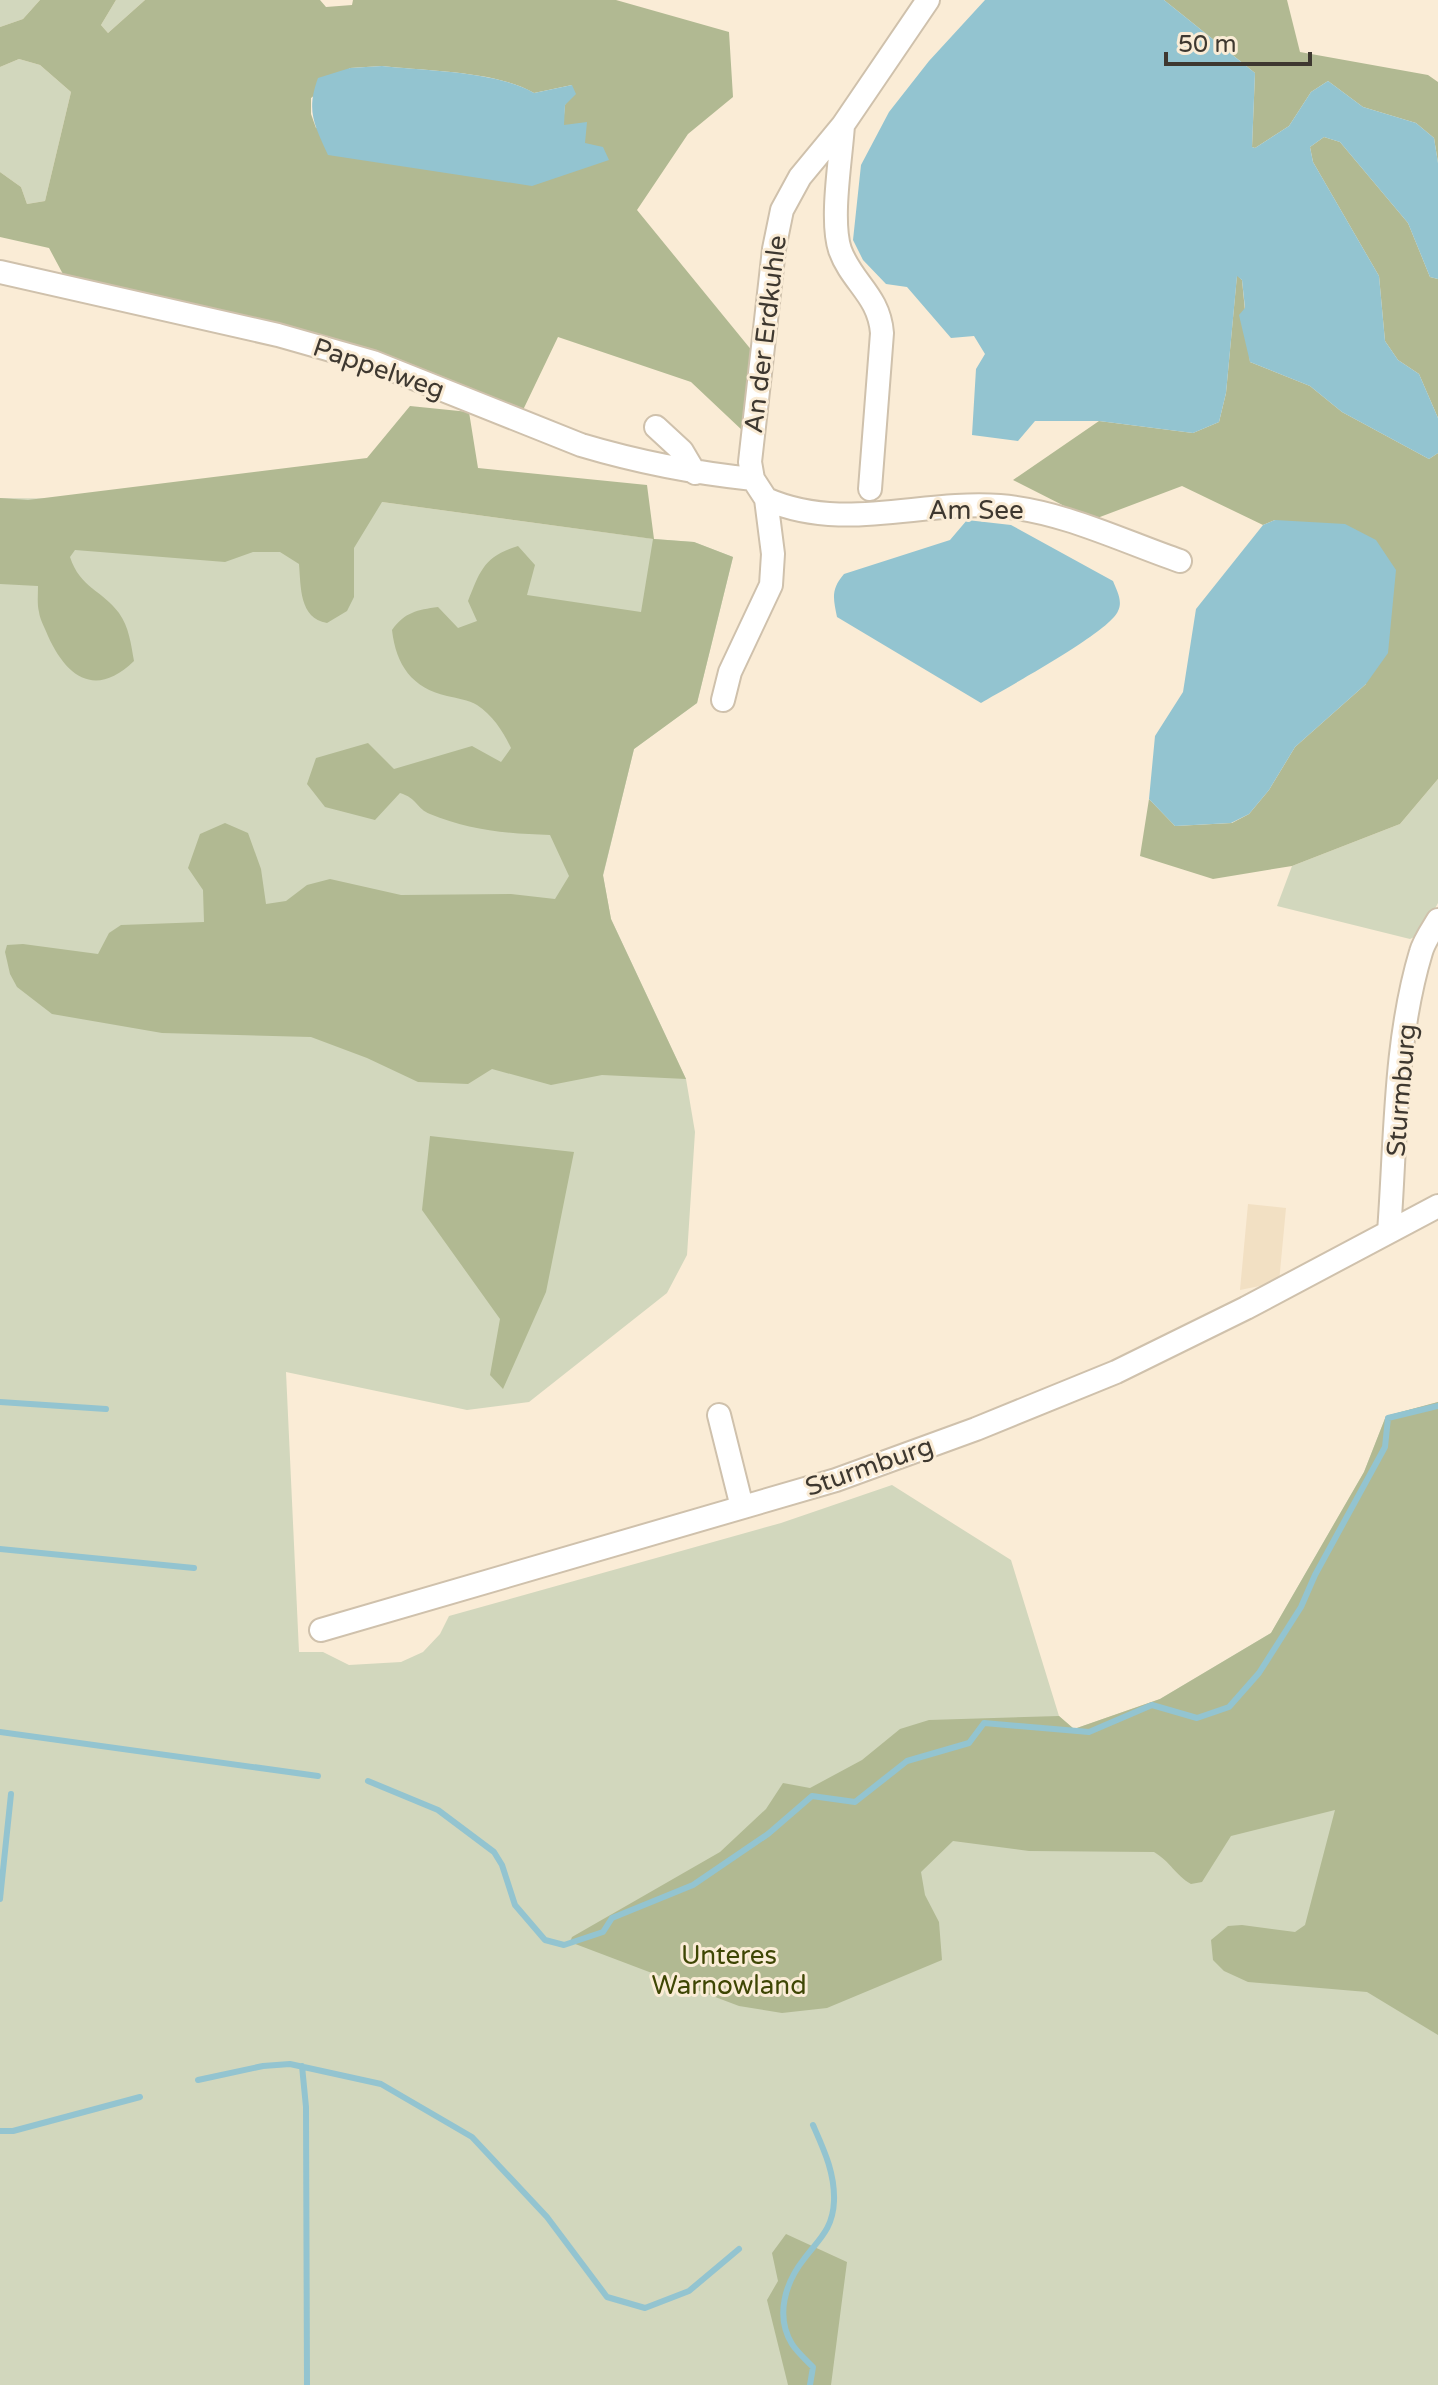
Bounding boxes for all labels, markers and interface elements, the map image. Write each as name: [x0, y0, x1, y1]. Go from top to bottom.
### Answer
scale bar: [1166, 16, 1310, 66]
text: 50 m: [1178, 30, 1236, 59]
street label: An der Erdkuhle: [738, 233, 793, 435]
street label: Pappelweg: [309, 332, 449, 405]
street label: Am See: [928, 495, 1024, 526]
street label: Sturmburg: [1380, 1022, 1423, 1158]
street label: Sturmburg: [801, 1430, 937, 1503]
park label: Unteres Warnowland: [651, 1940, 807, 2001]

